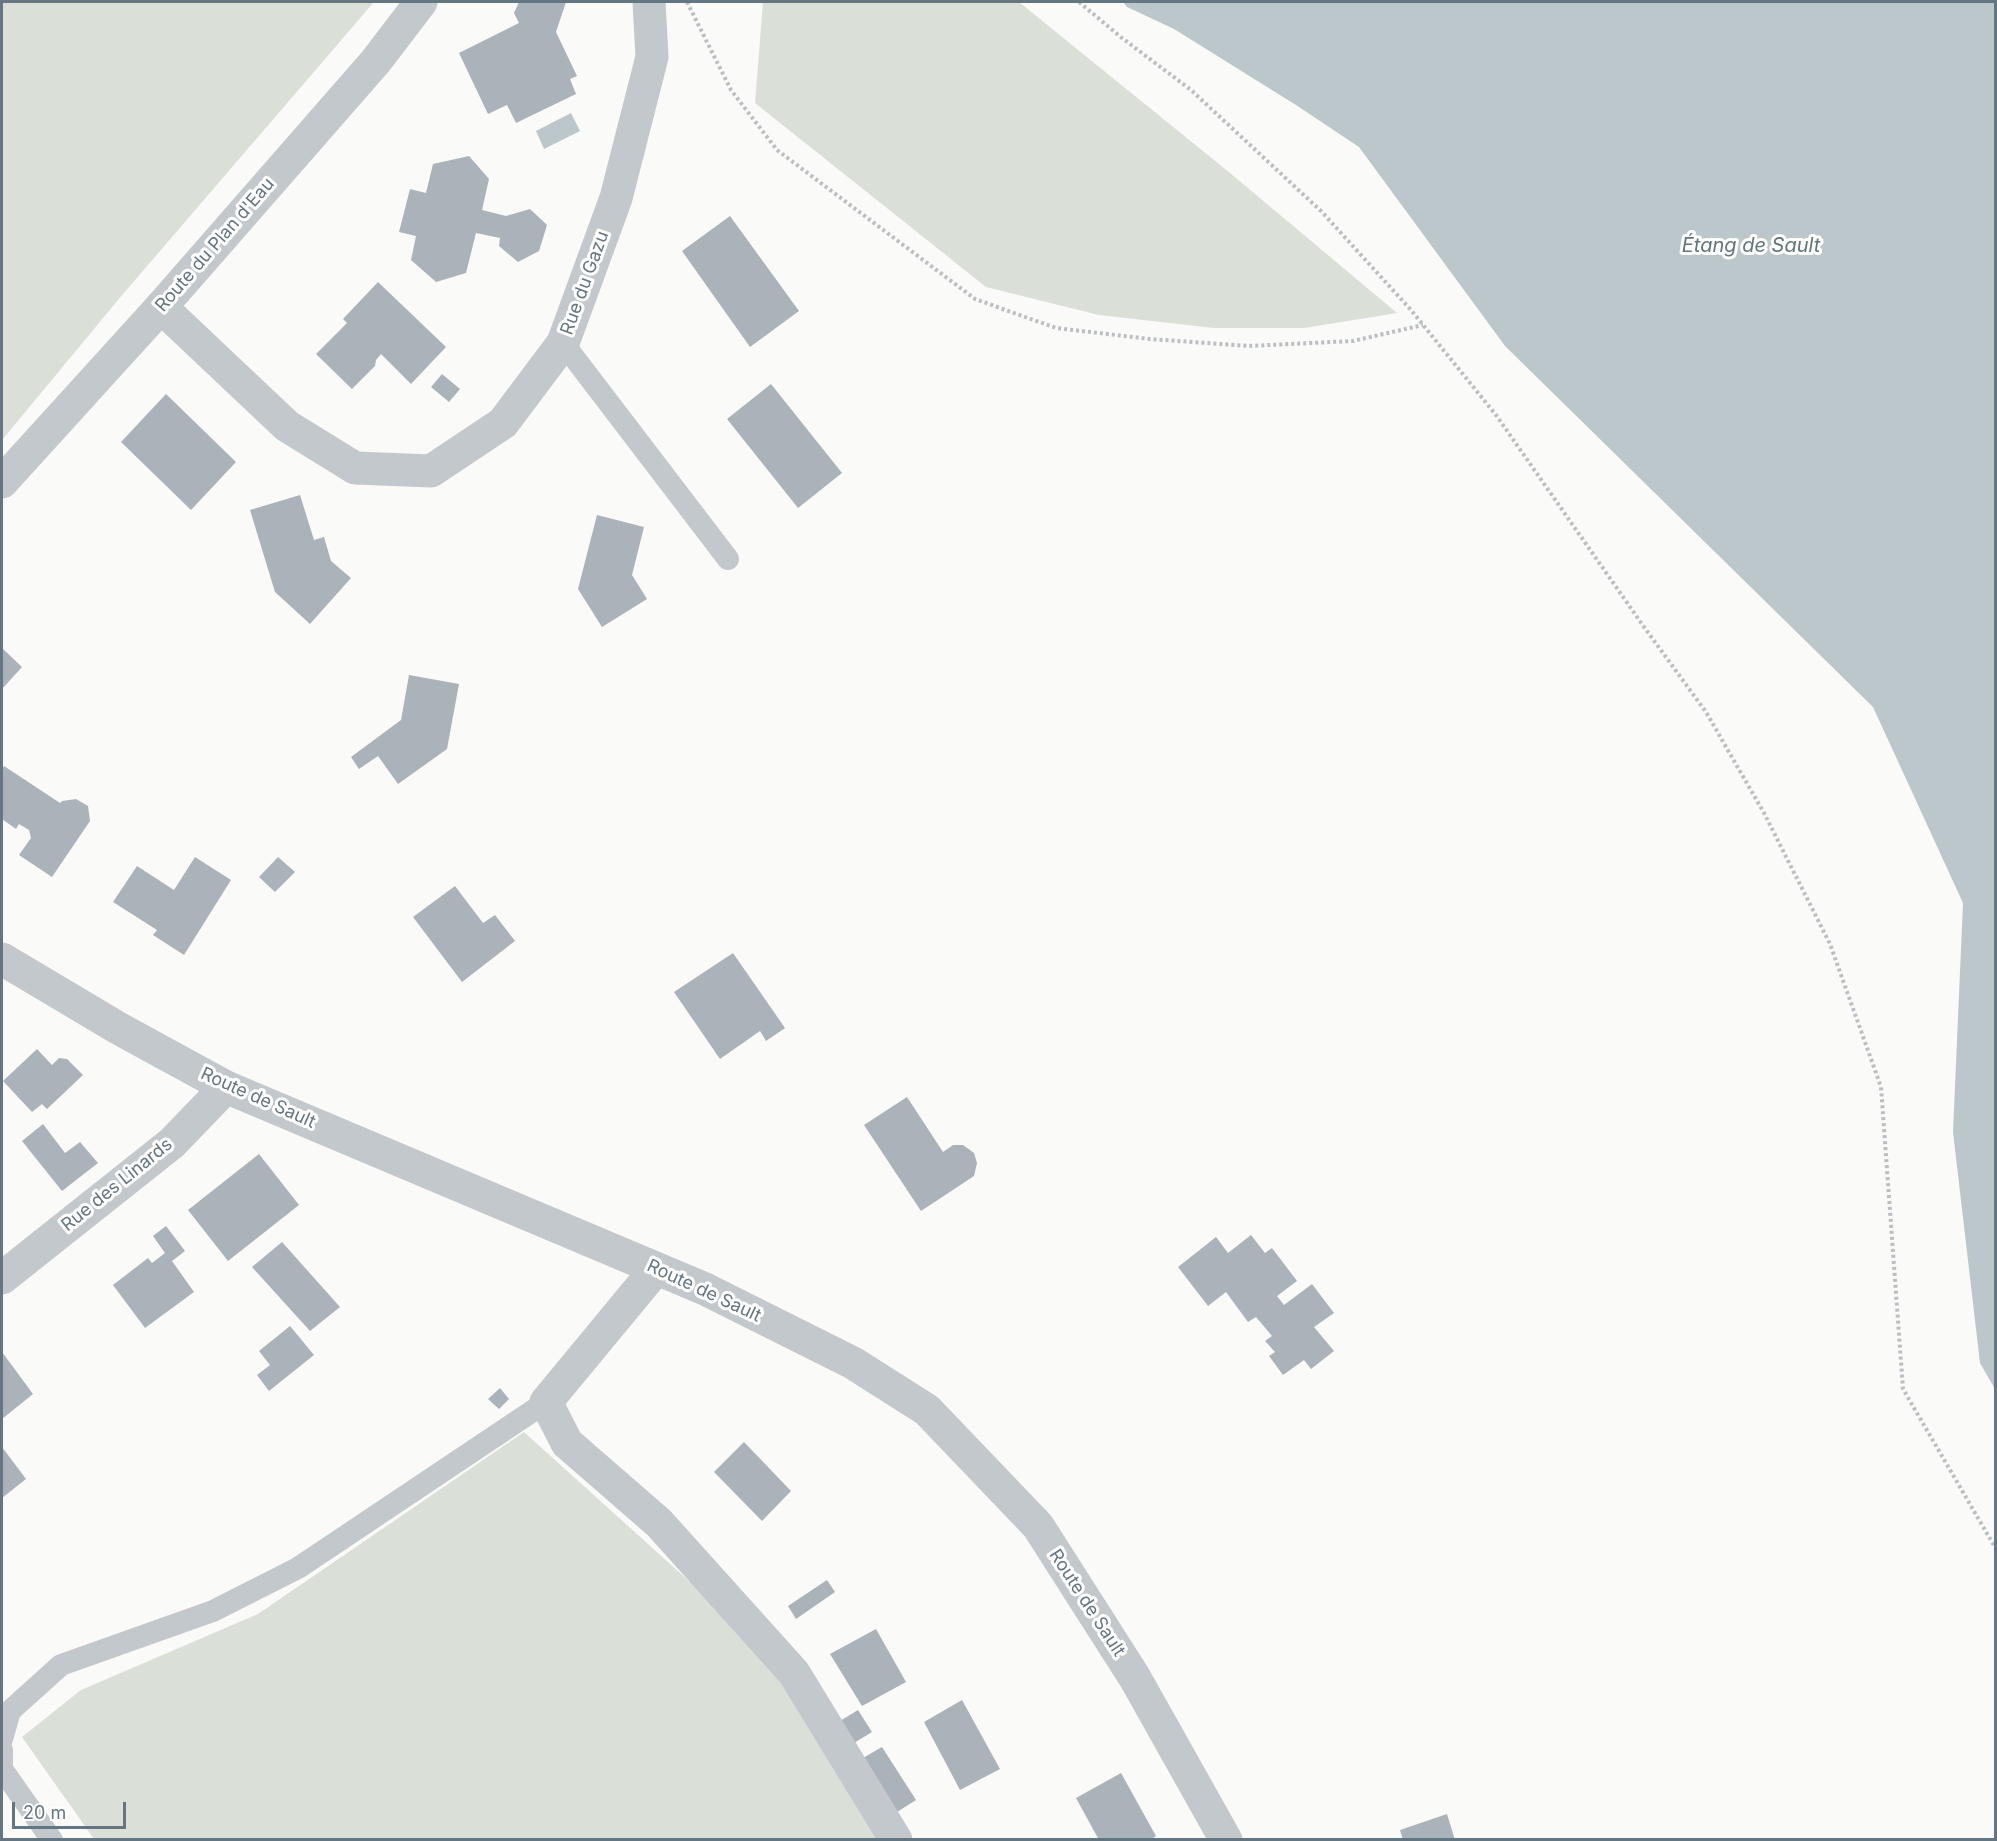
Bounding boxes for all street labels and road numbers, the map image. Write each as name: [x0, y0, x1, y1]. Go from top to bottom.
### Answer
street label: Route du Plan d'Eau: [151, 174, 279, 316]
street label: Rue du Gazu: [556, 228, 614, 338]
street label: Route de Sault: [197, 1063, 319, 1133]
street label: Rue des Linards: [57, 1134, 177, 1236]
street label: Route de Sault: [644, 1255, 764, 1327]
street label: Route de Sault: [1044, 1545, 1130, 1661]

